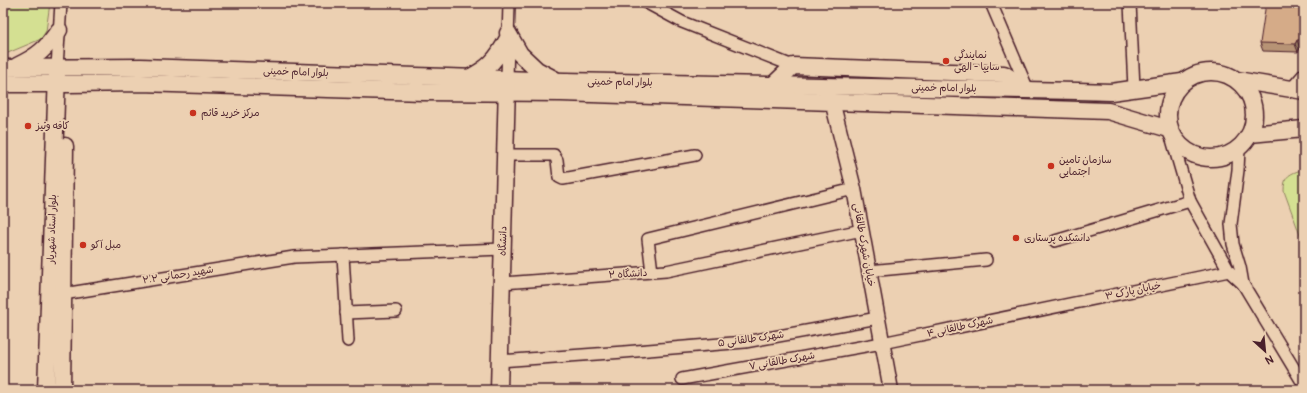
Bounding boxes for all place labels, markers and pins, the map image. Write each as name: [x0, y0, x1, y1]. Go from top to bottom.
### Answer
place label: نمایندگی سایپا - الهی: [954, 49, 1000, 74]
marker: نمایندگی سایپا - الهی: [941, 56, 951, 66]
place label: مرکز خرید قائم: [201, 107, 260, 120]
marker: مرکز خرید قائم: [188, 108, 198, 118]
place label: کافه ونیز: [35, 120, 69, 132]
marker: کافه ونیز: [23, 121, 33, 131]
place label: سازمان تامین اجتمایی: [1059, 154, 1112, 179]
marker: سازمان تامین اجتمایی: [1046, 161, 1056, 171]
place label: دانشکده پرستاری: [1024, 232, 1091, 244]
marker: دانشکده پرستاری: [1011, 233, 1021, 243]
place label: مبل آکو: [90, 239, 121, 251]
marker: مبل آکو: [78, 240, 88, 250]

